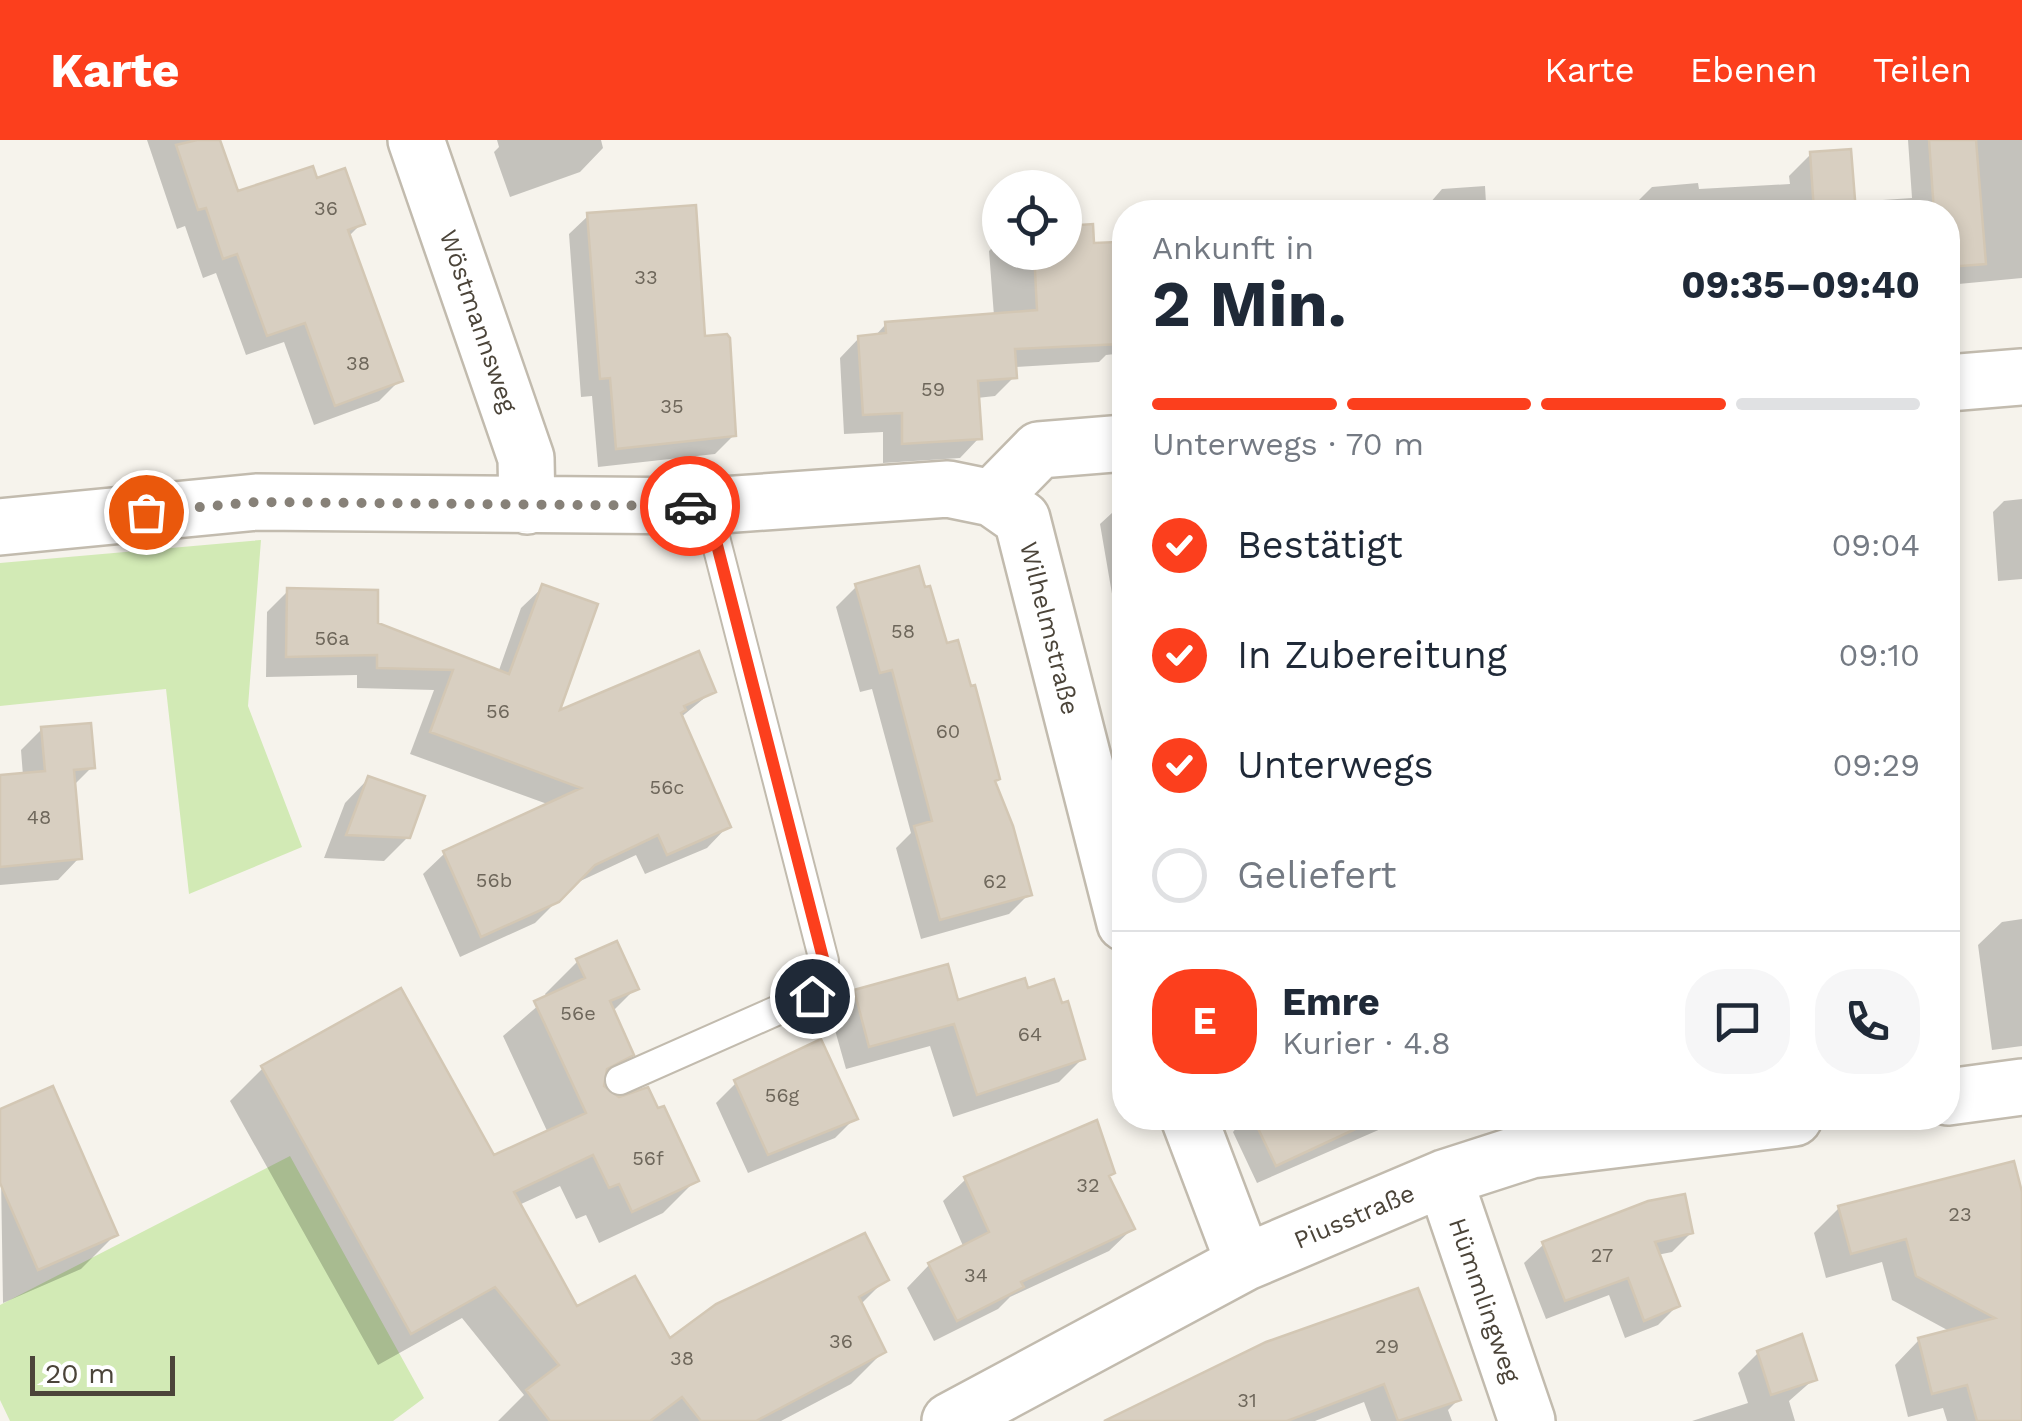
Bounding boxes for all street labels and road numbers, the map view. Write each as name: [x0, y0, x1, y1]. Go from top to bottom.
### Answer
street label: Wöstmannsweg: [434, 226, 524, 417]
street label: Wilhelmstraße: [1014, 539, 1085, 718]
street label: Piusstraße: [1290, 1178, 1419, 1255]
street label: Hümmlingweg: [1443, 1214, 1527, 1387]

